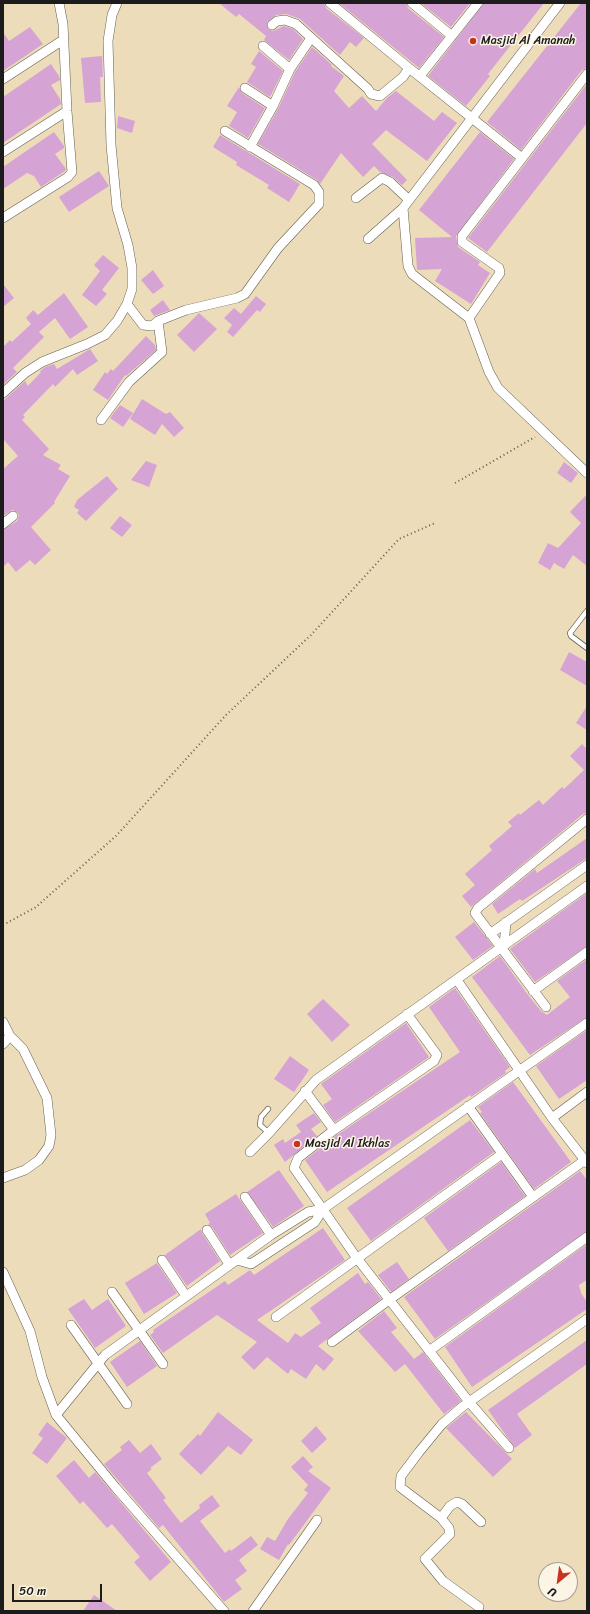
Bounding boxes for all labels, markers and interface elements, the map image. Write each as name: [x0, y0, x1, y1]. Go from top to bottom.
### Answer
place label: Masjid Al Amanah: [481, 34, 575, 48]
marker: Masjid Al Amanah: [468, 36, 478, 46]
place label: Masjid Al Ikhlas: [305, 1137, 390, 1151]
marker: Masjid Al Ikhlas: [292, 1139, 302, 1149]
north arrow: [538, 1562, 578, 1602]
scale bar: [14, 1576, 104, 1602]
text: 50 m: [19, 1580, 46, 1602]
text: U: [545, 1582, 560, 1602]

